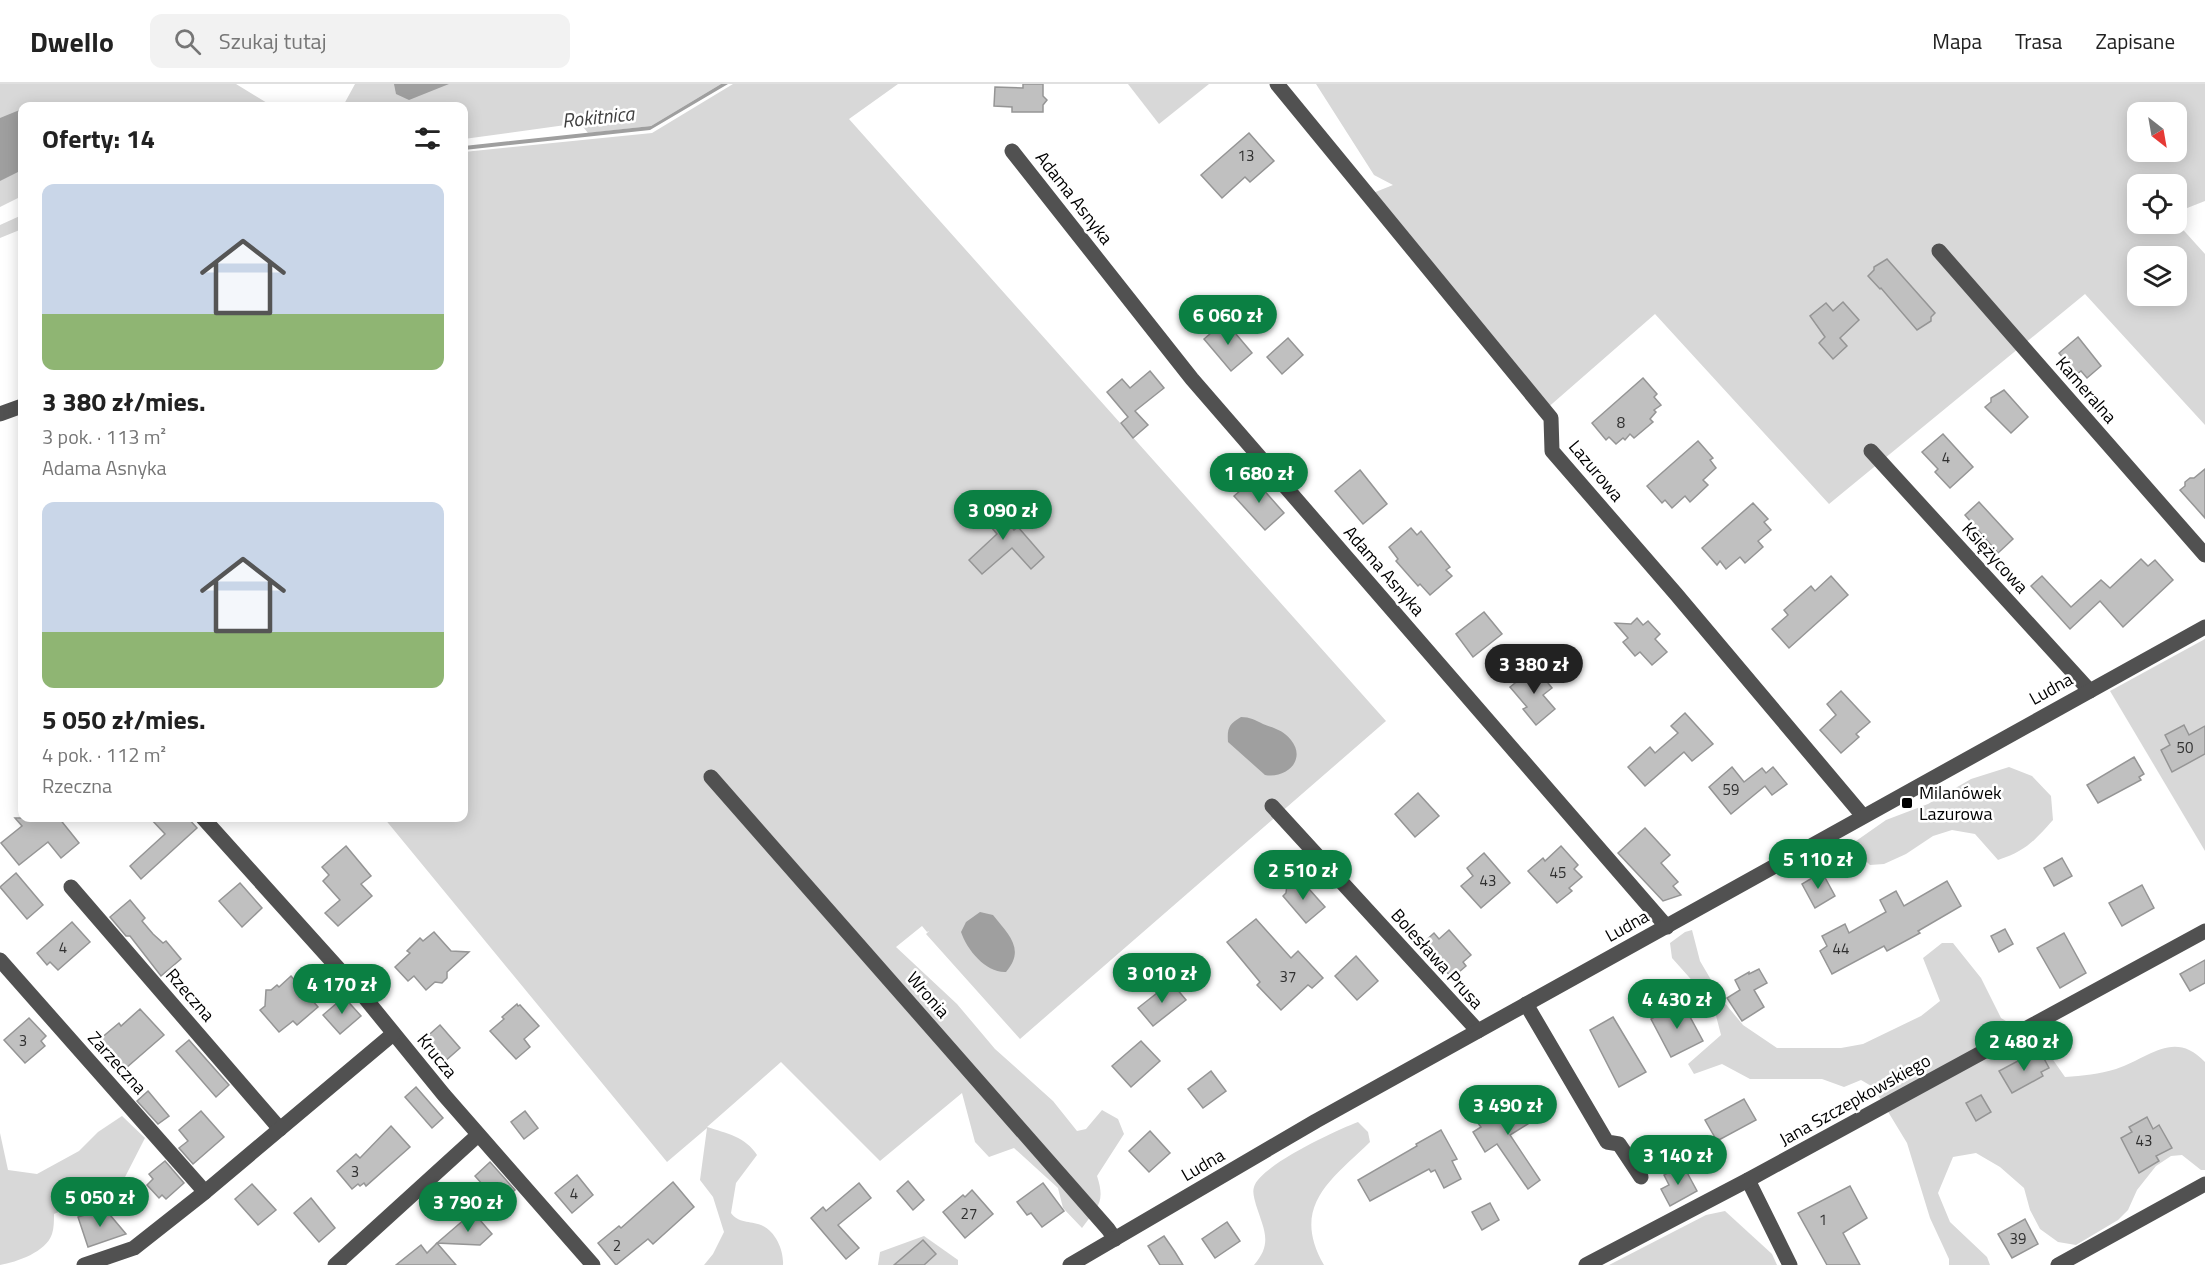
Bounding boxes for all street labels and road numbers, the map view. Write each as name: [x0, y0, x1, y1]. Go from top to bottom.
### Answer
street label: Adama Asnyka: [1029, 145, 1120, 250]
street label: Kameralna: [2049, 350, 2123, 429]
street label: Lazurowa: [1562, 434, 1630, 508]
street label: Księżycowa: [1956, 516, 2035, 599]
street label: Adama Asnyka: [1337, 520, 1431, 622]
street label: Ludna: [2024, 666, 2078, 712]
street label: Bolesława Prusa: [1385, 902, 1490, 1015]
street label: Ludna: [1600, 903, 1654, 949]
street label: Rzeczna: [160, 962, 221, 1027]
street label: Wronia: [901, 965, 956, 1024]
street label: Zarzeczna: [82, 1025, 153, 1100]
street label: Krucza: [411, 1027, 464, 1084]
street label: Jana Szczepkowskiego: [1774, 1047, 1935, 1152]
street label: Ludna: [1176, 1141, 1230, 1188]

